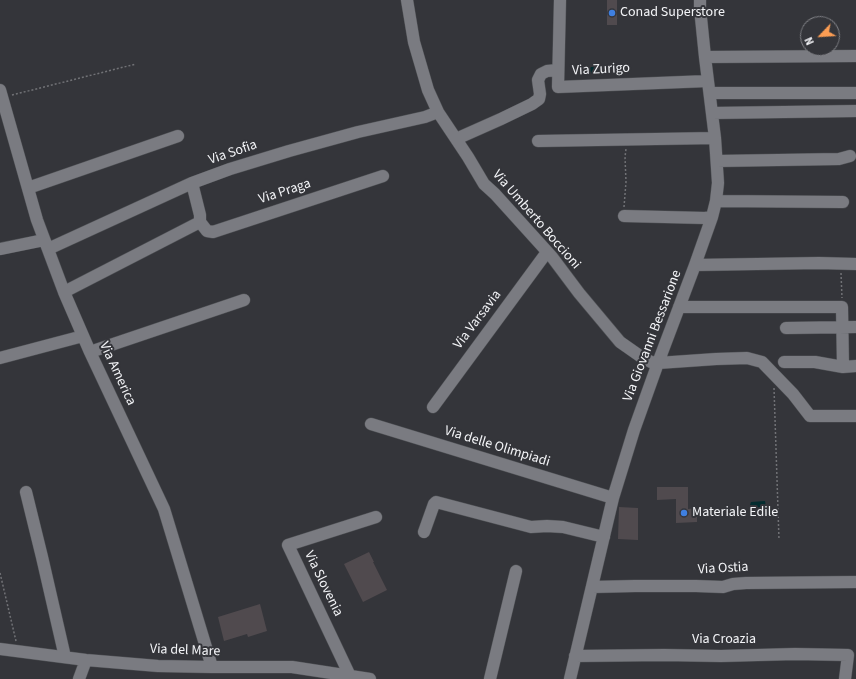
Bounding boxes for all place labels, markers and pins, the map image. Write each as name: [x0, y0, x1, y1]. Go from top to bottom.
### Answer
place label: Conad Superstore: [620, 5, 725, 21]
marker: Conad Superstore: [607, 8, 617, 18]
place label: Materiale Edile: [692, 505, 778, 521]
marker: Materiale Edile: [679, 508, 689, 518]

